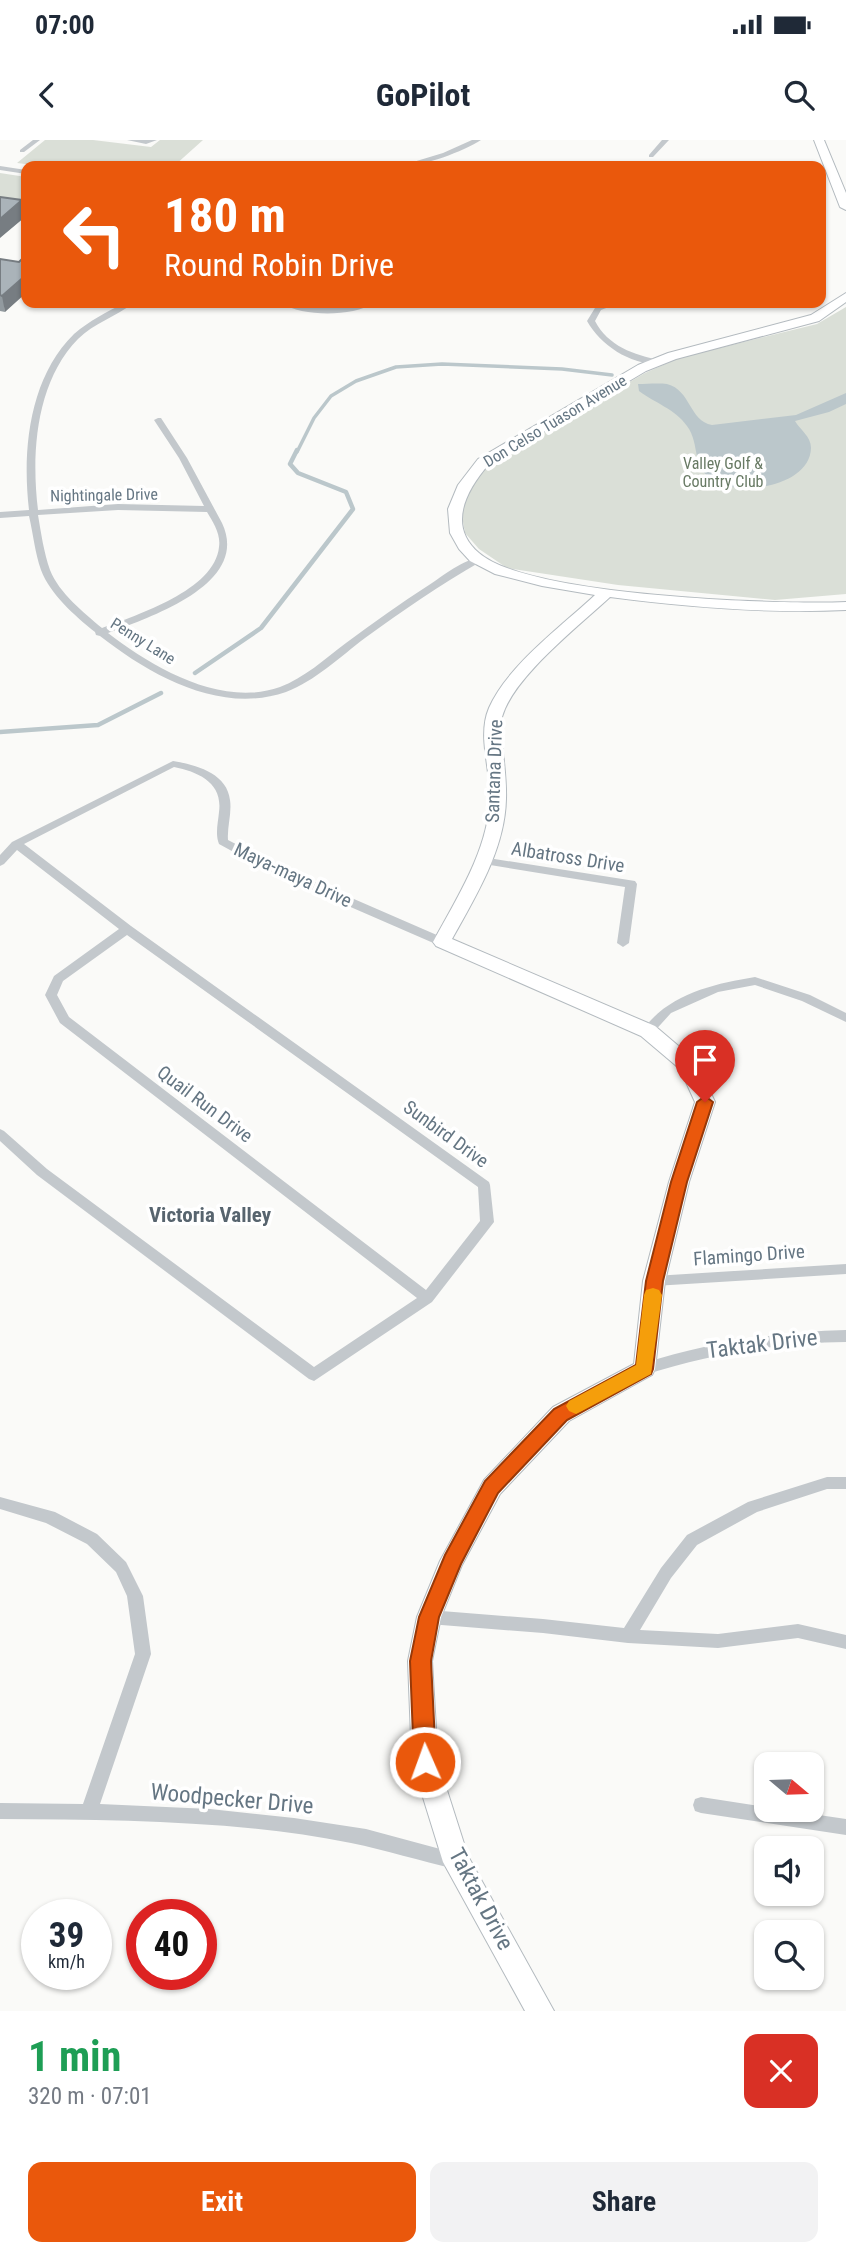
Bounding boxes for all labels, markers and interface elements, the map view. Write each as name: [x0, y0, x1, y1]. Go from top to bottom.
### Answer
text: 07:00: [35, 10, 95, 40]
icon: back: [28, 76, 66, 114]
text: GoPilot: [376, 76, 470, 114]
icon: search: [780, 76, 818, 114]
text: 180 m: [164, 187, 286, 244]
icon: left: [49, 189, 140, 280]
text: Round Robin Drive: [164, 246, 394, 284]
street label: Don Celso Tuason Avenue: [480, 371, 630, 471]
park label: Valley Golf & Country Club: [682, 454, 764, 491]
street label: Nightingale Drive: [50, 485, 158, 505]
street label: Penny Lane: [107, 614, 179, 668]
street label: Santana Drive: [481, 719, 507, 823]
street label: Albatross Drive: [510, 837, 626, 877]
street label: Maya-maya Drive: [230, 838, 356, 912]
pin: [675, 1030, 735, 1102]
icon: arrive: [686, 1041, 724, 1079]
street label: Quail Run Drive: [153, 1061, 257, 1147]
street label: Sunbird Drive: [399, 1096, 493, 1173]
district label: Victoria Valley: [149, 1203, 272, 1227]
street label: Flamingo Drive: [693, 1240, 806, 1270]
street label: Taktak Drive: [705, 1324, 819, 1364]
position arrow: [388, 1725, 462, 1799]
north arrow: [754, 1752, 824, 1822]
map controls: [754, 1752, 824, 1990]
street label: Woodpecker Drive: [149, 1778, 315, 1820]
button: sound: [754, 1836, 824, 1906]
street label: Taktak Drive: [443, 1843, 519, 1955]
speed limit sign: 40: [126, 1899, 217, 1990]
text: 39: [49, 1915, 84, 1956]
button: search: [754, 1920, 824, 1990]
text: km/h: [48, 1951, 85, 1972]
text: 1 min: [28, 2032, 121, 2081]
button: close: [744, 2034, 818, 2108]
text: 320 m · 07:01: [28, 2083, 152, 2110]
button: Exit: [28, 2162, 416, 2242]
button: Share: [430, 2162, 818, 2242]

